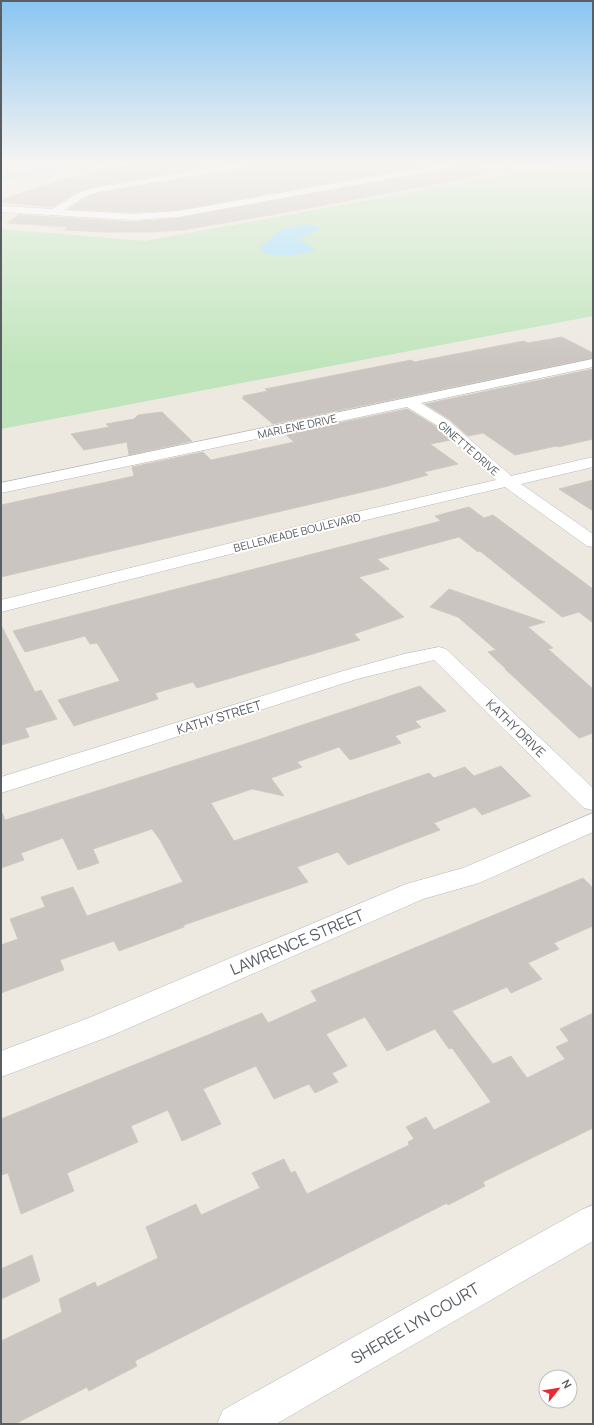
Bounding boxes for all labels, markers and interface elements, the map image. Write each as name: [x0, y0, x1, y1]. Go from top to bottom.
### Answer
street label: MARLENE DRIVE: [256, 410, 338, 442]
street label: GINETTE DRIVE: [435, 417, 503, 479]
street label: BELLEMEADE BOULEVARD: [232, 509, 362, 555]
street label: KATHY DRIVE: [482, 695, 550, 761]
street label: KATHY STREET: [174, 696, 264, 738]
street label: LAWRENCE STREET: [227, 904, 368, 980]
street label: SHEREE LYN COURT: [347, 1277, 484, 1369]
north arrow: [538, 1369, 578, 1409]
text: N: [559, 1377, 576, 1391]

